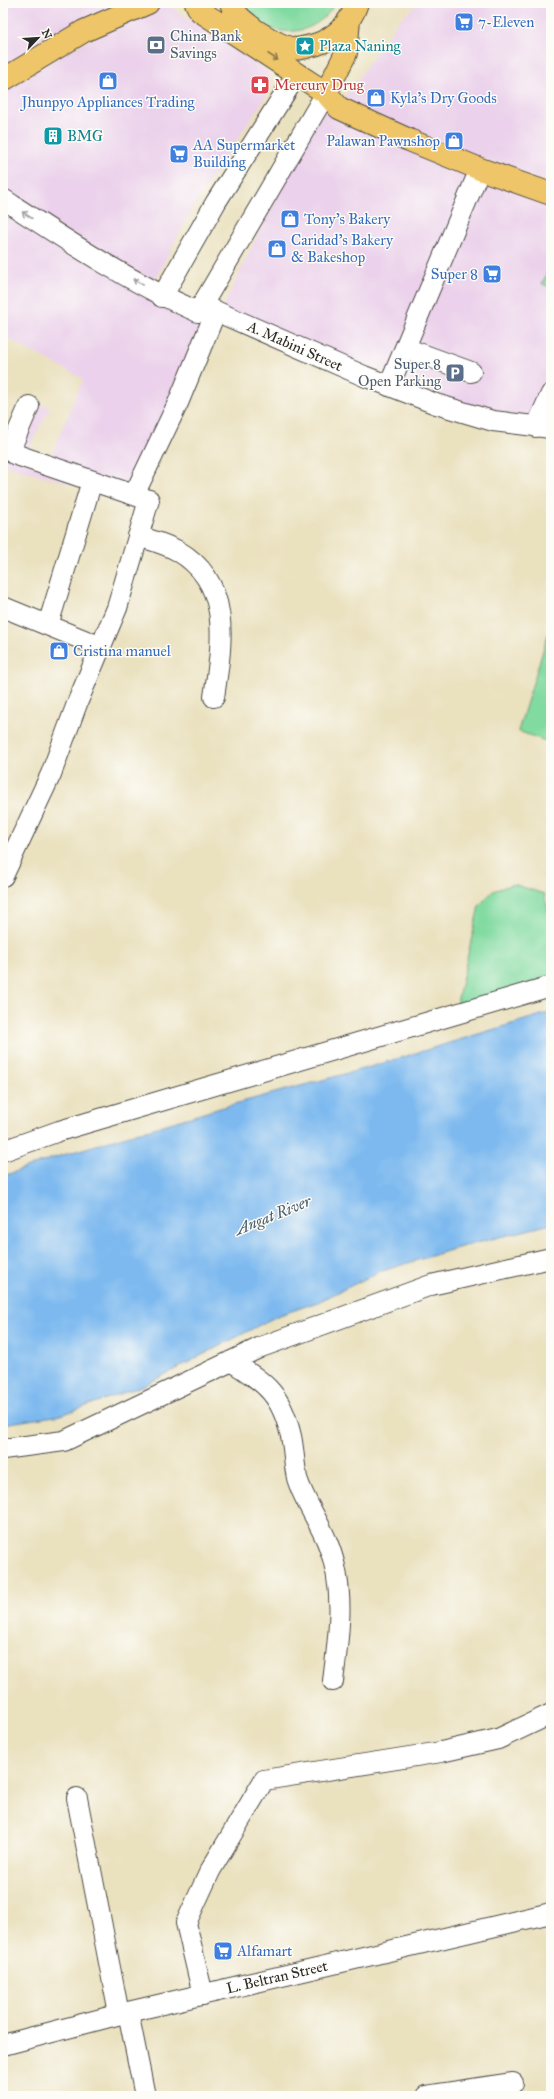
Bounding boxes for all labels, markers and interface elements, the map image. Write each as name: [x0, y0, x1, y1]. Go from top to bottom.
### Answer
supermarket icon: 7-Eleven: [453, 11, 475, 33]
place label: 7-Eleven: [478, 13, 534, 31]
north arrow: [18, 18, 58, 58]
text: N: [39, 27, 55, 42]
place label: China Bank Savings: [170, 27, 242, 62]
bank icon: China Bank Savings: [145, 34, 167, 56]
place icon: Plaza Naning: [294, 35, 316, 57]
place label: Plaza Naning: [319, 37, 402, 55]
one-way arrow: [267, 54, 279, 62]
shop icon: Jhunpyo Appliances Trading: [97, 70, 119, 92]
pharmacy icon: Mercury Drug: [249, 74, 271, 96]
place label: Mercury Drug: [274, 76, 365, 94]
shop icon: Kyla's Dry Goods: [365, 87, 387, 109]
place label: Kyla's Dry Goods: [390, 89, 497, 107]
place label: Jhunpyo Appliances Trading: [19, 93, 196, 112]
building icon: BMG: [42, 125, 64, 147]
place label: BMG: [67, 127, 103, 145]
shop icon: Palawan Pawnshop: [443, 130, 465, 152]
place label: Palawan Pawnshop: [326, 132, 440, 150]
place label: AA Supermarket Building: [192, 136, 296, 171]
supermarket icon: AA Supermarket Building: [168, 143, 190, 165]
shop icon: Tony's Bakery: [279, 208, 301, 230]
place label: Tony's Bakery: [304, 210, 391, 228]
one-way arrow: [22, 211, 33, 219]
place label: Caridad's Bakery & Bakeshop: [291, 231, 394, 266]
shop icon: Caridad's Bakery & Bakeshop: [266, 238, 288, 260]
supermarket icon: Super 8: [481, 263, 503, 285]
place label: Super 8: [431, 265, 478, 283]
one-way arrow: [132, 278, 144, 286]
street label: A. Mabini Street: [244, 317, 346, 375]
place label: Super 8 Open Parking: [358, 355, 442, 390]
parking icon: Super 8 Open Parking: [444, 362, 466, 384]
shop icon: Cristina manuel: [48, 640, 70, 662]
place label: Cristina manuel: [73, 642, 172, 660]
water label: Angat River: [230, 1191, 315, 1240]
supermarket icon: Alfamart: [212, 1940, 234, 1962]
place label: Alfamart: [236, 1942, 293, 1960]
street label: L. Beltran Street: [225, 1956, 330, 1997]

